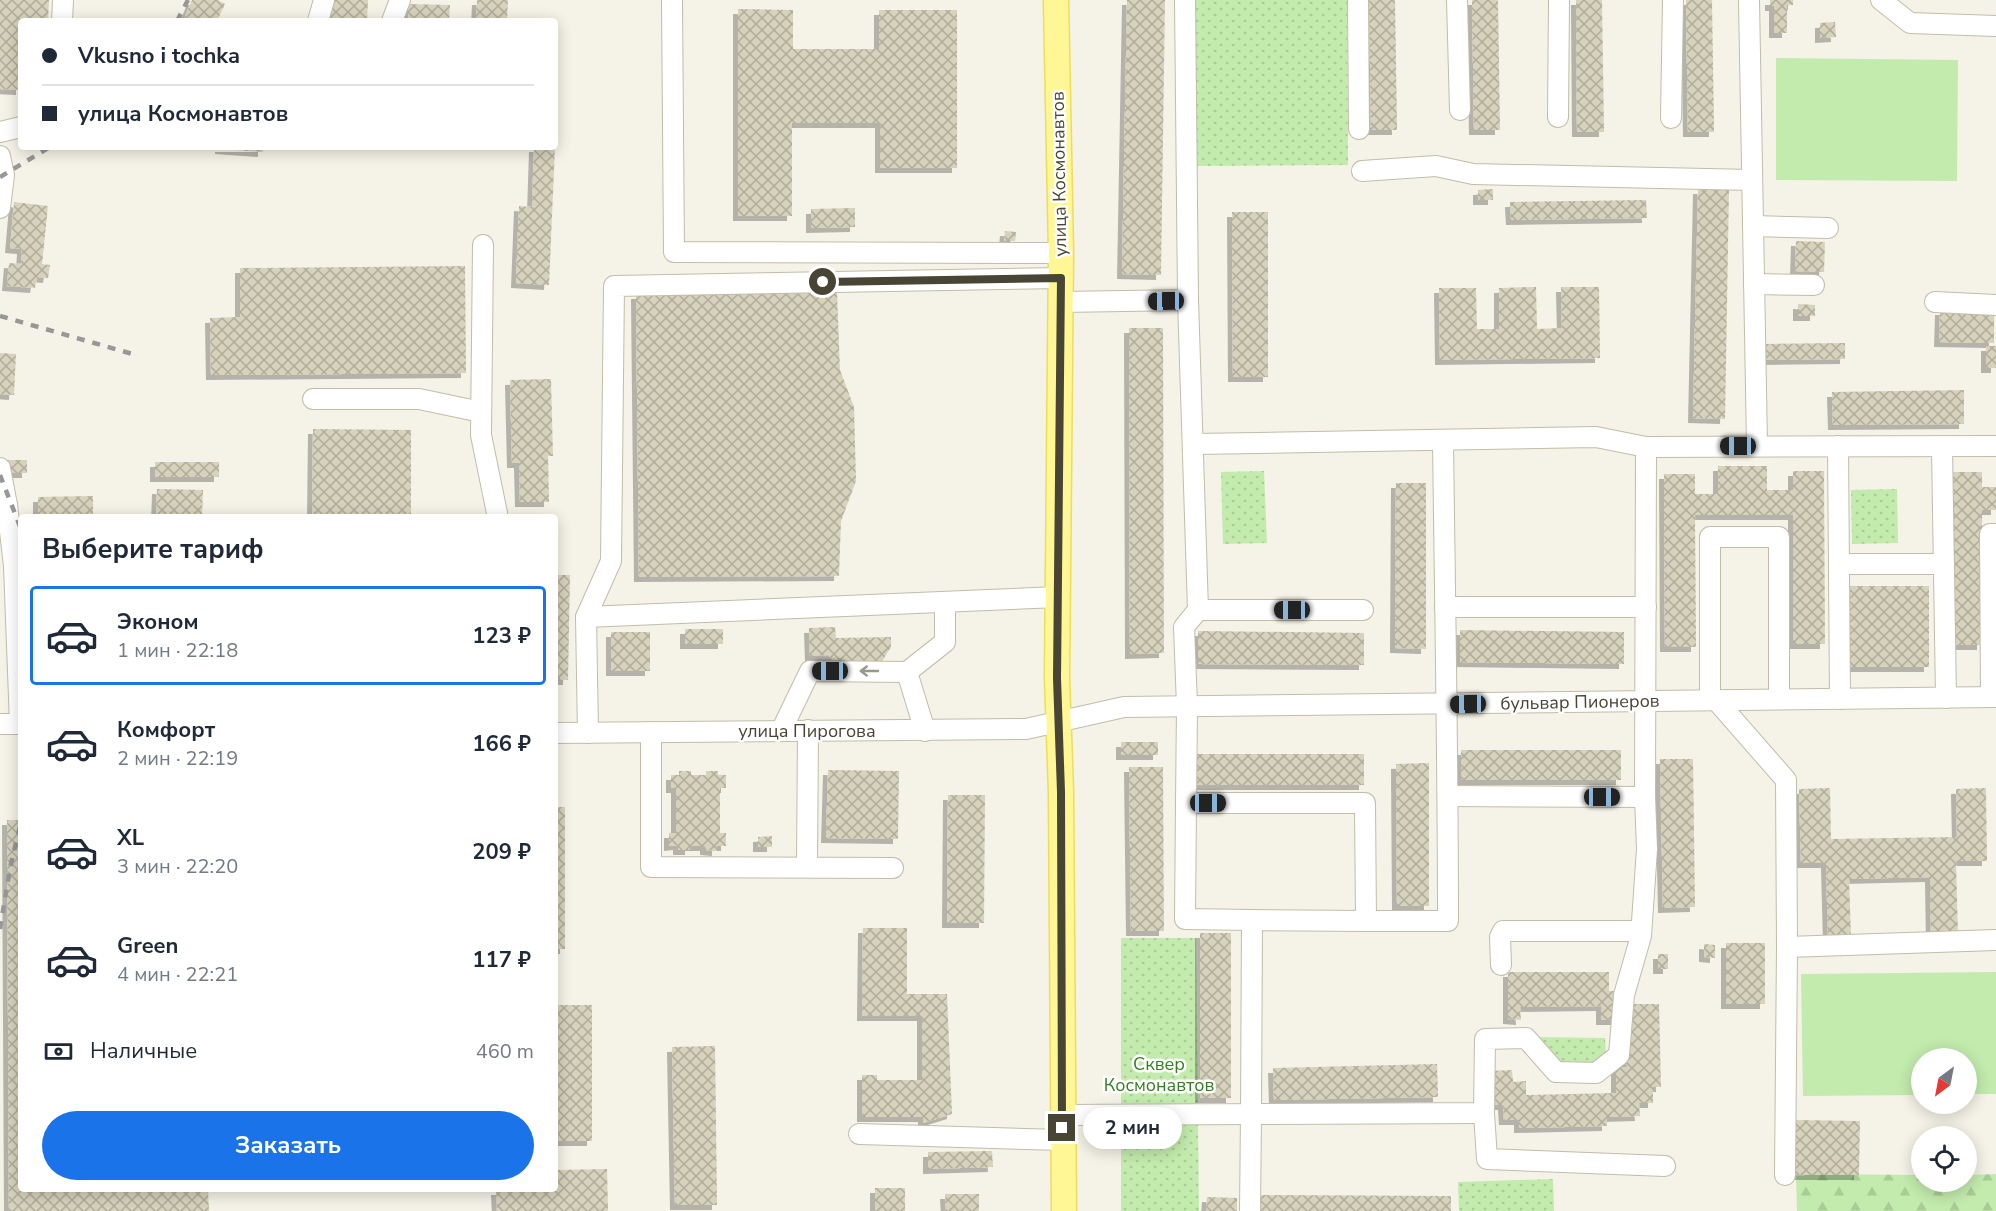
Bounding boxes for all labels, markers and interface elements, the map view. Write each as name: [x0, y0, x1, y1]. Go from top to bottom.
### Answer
text: Vkusno i tochka: [78, 41, 240, 71]
street label: улица Космонавтов: [1046, 91, 1072, 257]
text: улица Космонавтов: [78, 99, 288, 129]
route start: [809, 268, 836, 295]
car: [1148, 292, 1184, 310]
car: [1720, 437, 1756, 455]
text: Выберите тариф: [42, 531, 264, 568]
car: [1274, 601, 1310, 619]
text: Эконом: [117, 607, 199, 637]
icon: car: [45, 609, 99, 663]
text: 123 ₽: [472, 621, 531, 651]
text: 1 мин · 22:18: [117, 637, 238, 664]
car: [812, 662, 848, 680]
one-way arrow: [859, 666, 879, 677]
street label: бульвар Пионеров: [1500, 689, 1660, 715]
car: [1450, 695, 1486, 713]
text: Комфорт: [117, 715, 215, 745]
icon: car: [45, 717, 99, 771]
street label: улица Пирогова: [738, 719, 876, 743]
text: 166 ₽: [472, 729, 531, 759]
text: 2 мин · 22:19: [117, 745, 238, 772]
car: [1584, 788, 1620, 806]
car: [1190, 794, 1226, 812]
text: XL: [117, 823, 144, 853]
icon: car: [45, 825, 99, 879]
text: 209 ₽: [472, 837, 531, 867]
text: 3 мин · 22:20: [117, 853, 238, 880]
text: Green: [117, 931, 178, 961]
icon: car: [45, 933, 99, 987]
text: 117 ₽: [472, 945, 531, 975]
text: 4 мин · 22:21: [117, 961, 238, 988]
icon: cash: [42, 1035, 75, 1068]
text: Наличные: [90, 1036, 197, 1066]
text: 460 m: [476, 1038, 534, 1065]
north arrow: [1911, 1048, 1977, 1114]
map controls: [1911, 1048, 1977, 1192]
park label: Сквер Космонавтов: [1104, 1052, 1214, 1097]
callout: 2 мин: [1083, 1107, 1182, 1149]
button: Заказать: [42, 1111, 534, 1180]
route end: [1048, 1114, 1075, 1141]
text: 2 мин: [1105, 1114, 1160, 1141]
button: locate: [1911, 1126, 1977, 1192]

